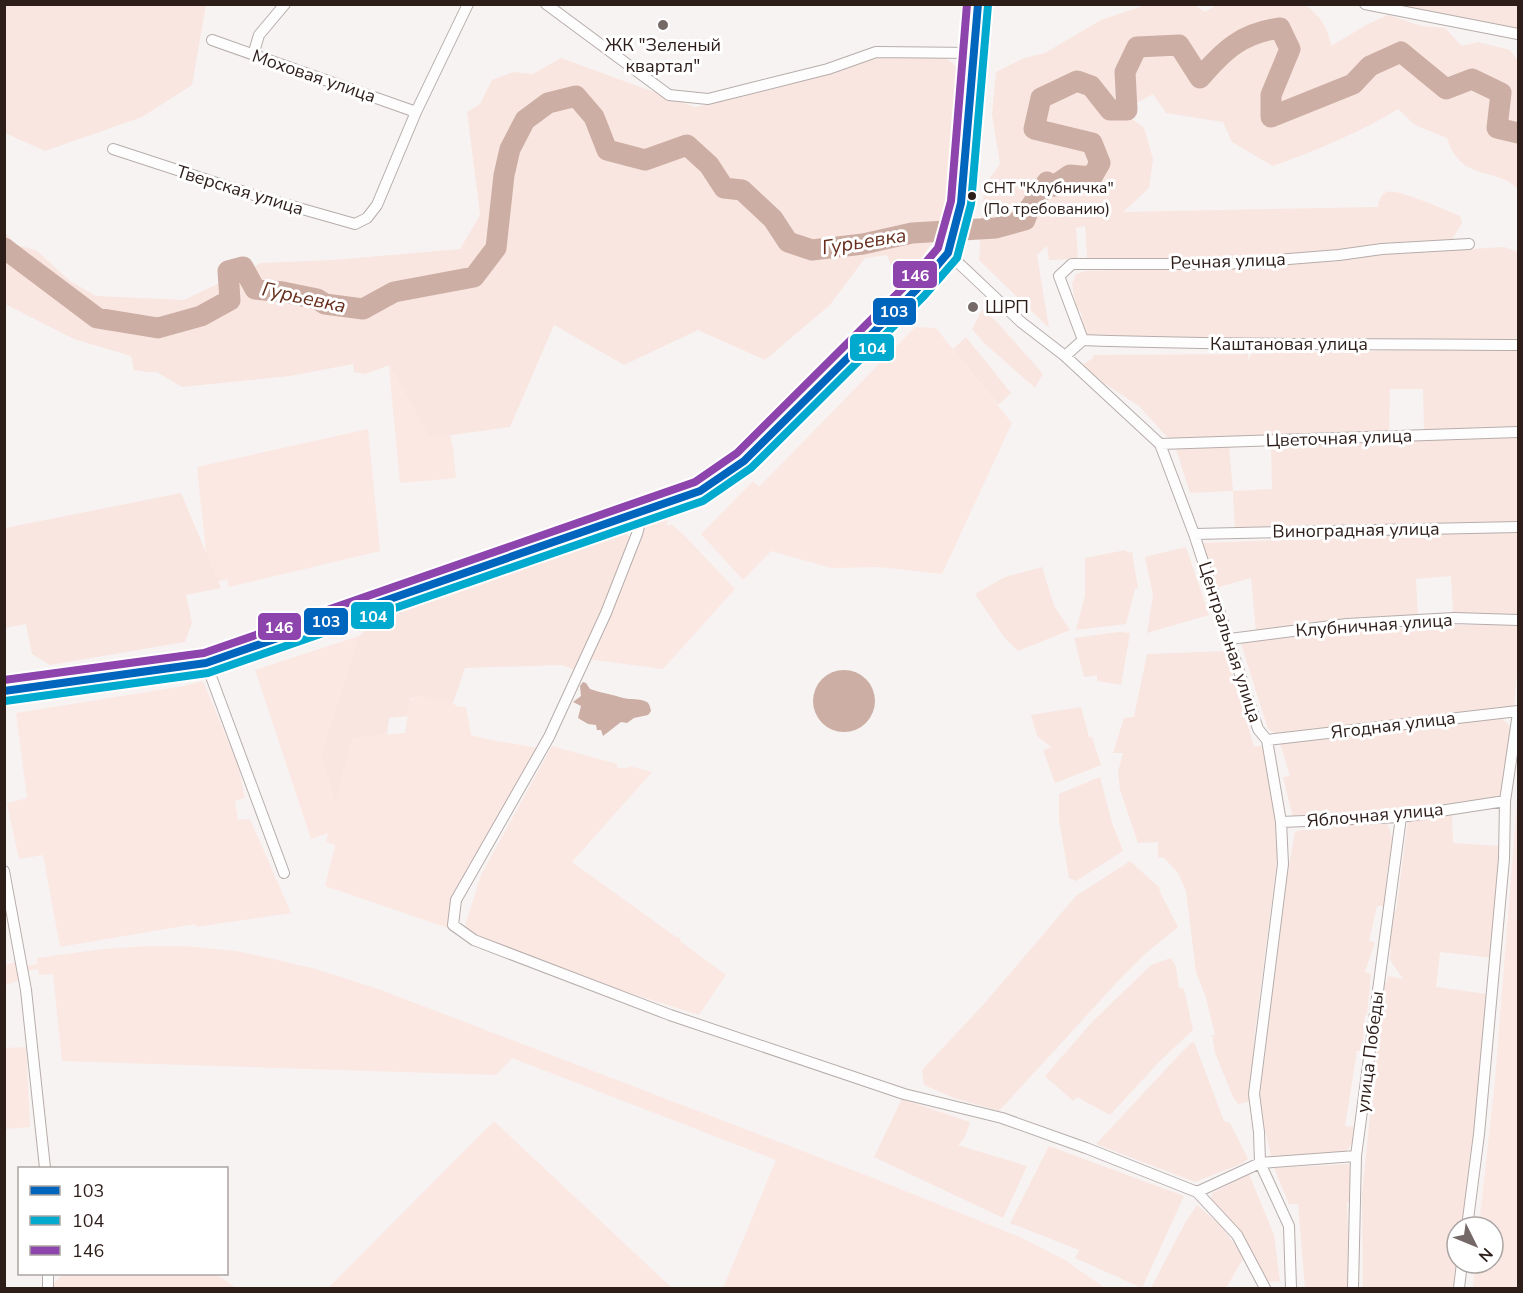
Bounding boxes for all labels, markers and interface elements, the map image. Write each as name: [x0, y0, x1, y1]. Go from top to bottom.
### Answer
marker: ЖК "Зеленый квартал": [656, 18, 670, 32]
place label: ЖК "Зеленый квартал": [605, 33, 721, 78]
street label: Моховая улица: [249, 44, 379, 108]
street label: Тверская улица: [173, 159, 307, 221]
place label: СНТ "Клубничка" (По требованию): [983, 177, 1114, 220]
marker: СНТ "Клубничка" (По требованию): [966, 190, 978, 202]
water label: Гурьевка: [820, 221, 908, 261]
street label: Речная улица: [1170, 247, 1286, 275]
line badge: 146: [892, 260, 938, 289]
text: 146: [901, 265, 929, 287]
water label: Гурьевка: [259, 275, 348, 320]
place label: ШРП: [985, 295, 1029, 319]
line badge: 103: [872, 297, 917, 326]
marker: ШРП: [966, 300, 980, 314]
text: 103: [880, 301, 908, 323]
street label: Каштановая улица: [1210, 332, 1368, 356]
line badge: 104: [849, 333, 895, 362]
text: 104: [858, 338, 887, 360]
street label: Цветочная улица: [1265, 423, 1413, 453]
street label: Виноградная улица: [1272, 517, 1440, 543]
street label: Центральная улица: [1193, 559, 1267, 725]
line badge: 104: [350, 601, 395, 630]
text: 104: [359, 606, 388, 628]
line badge: 103: [303, 607, 349, 636]
street label: Клубничная улица: [1295, 608, 1453, 642]
text: 103: [312, 611, 340, 633]
line badge: 146: [257, 612, 302, 641]
text: 146: [265, 617, 293, 639]
street label: Ягодная улица: [1329, 705, 1457, 745]
street label: Яблочная улица: [1306, 797, 1444, 833]
street label: улица Победы: [1351, 990, 1389, 1114]
legend: [18, 1167, 228, 1275]
text: 103: [72, 1179, 104, 1203]
text: 104: [72, 1209, 105, 1233]
north arrow: [1445, 1215, 1505, 1275]
text: 146: [72, 1239, 104, 1263]
text: N: [1473, 1243, 1497, 1266]

